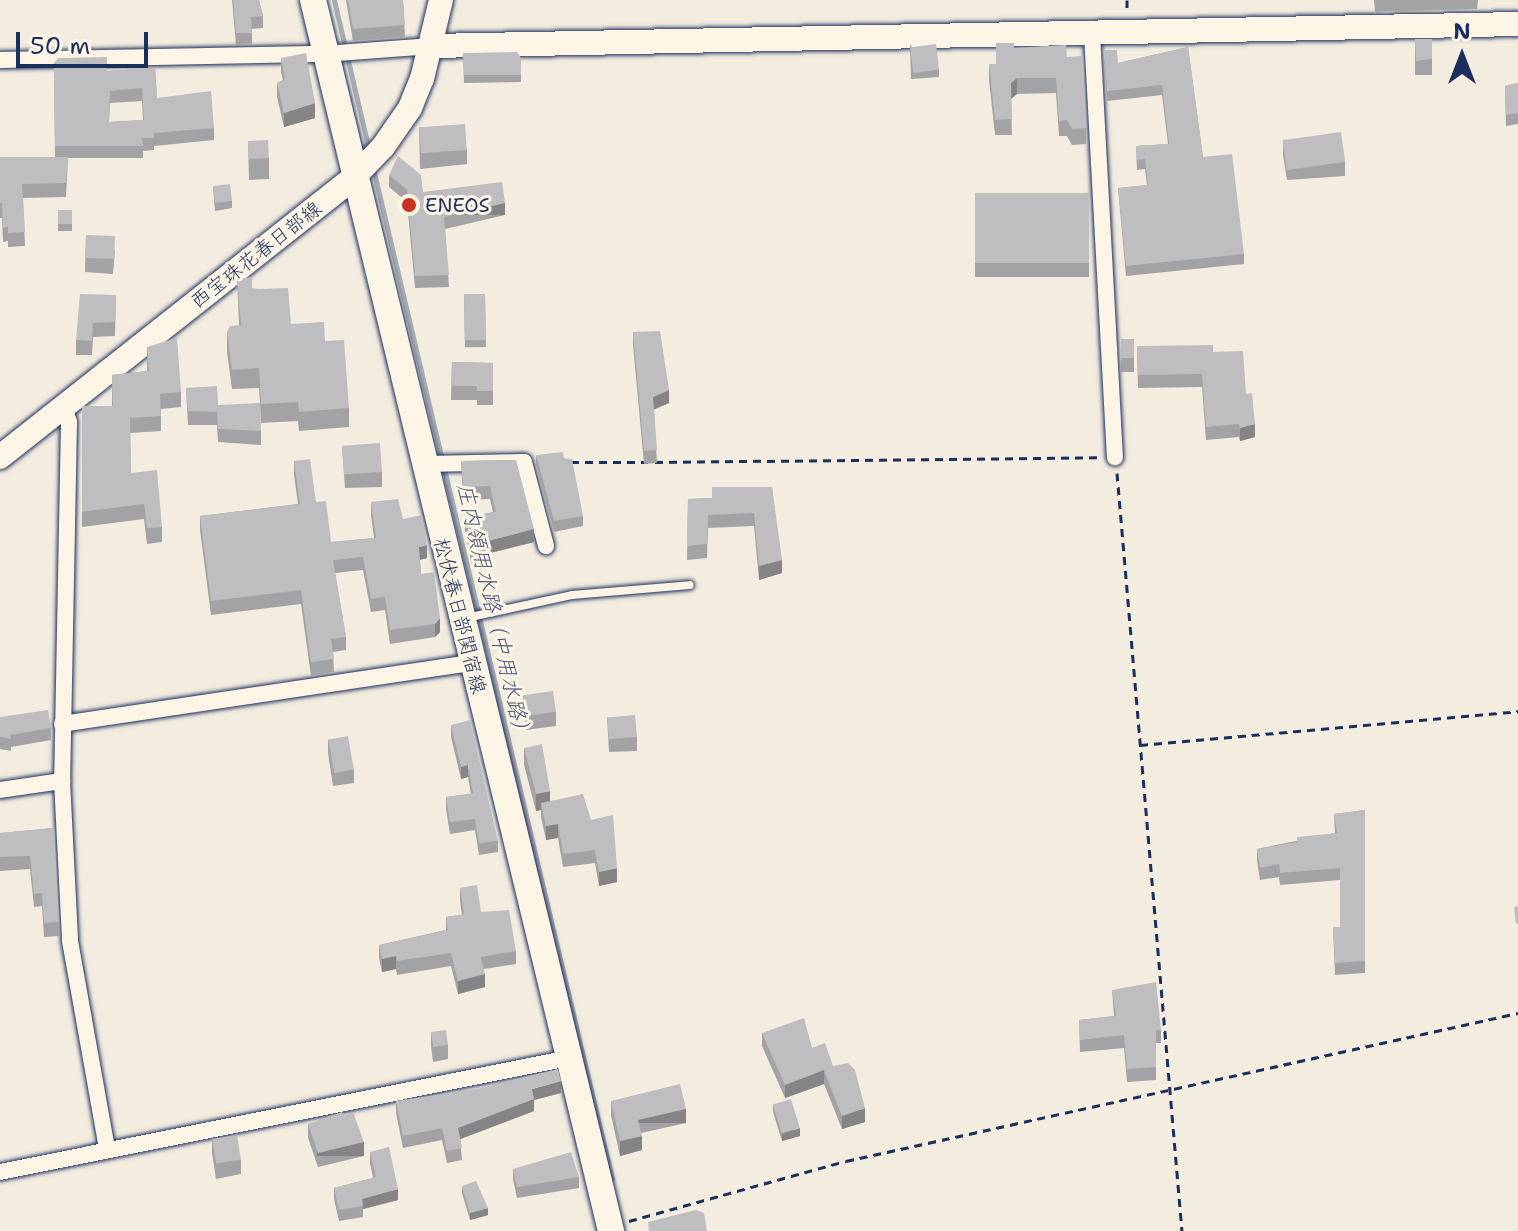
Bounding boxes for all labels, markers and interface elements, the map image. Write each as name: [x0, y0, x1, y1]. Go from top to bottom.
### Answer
scale bar: [20, 16, 152, 66]
north arrow: [1422, 16, 1502, 96]
text: N: [1453, 17, 1471, 46]
text: 50 m: [30, 30, 90, 62]
place label: ENEOS: [425, 193, 490, 217]
street label: 西宝珠花春日部線: [186, 196, 326, 314]
marker: ENEOS: [400, 196, 418, 214]
water label: 庄内領用水路（中用水路）: [451, 480, 537, 744]
street label: 松伏春日部関宿線: [429, 535, 491, 697]

